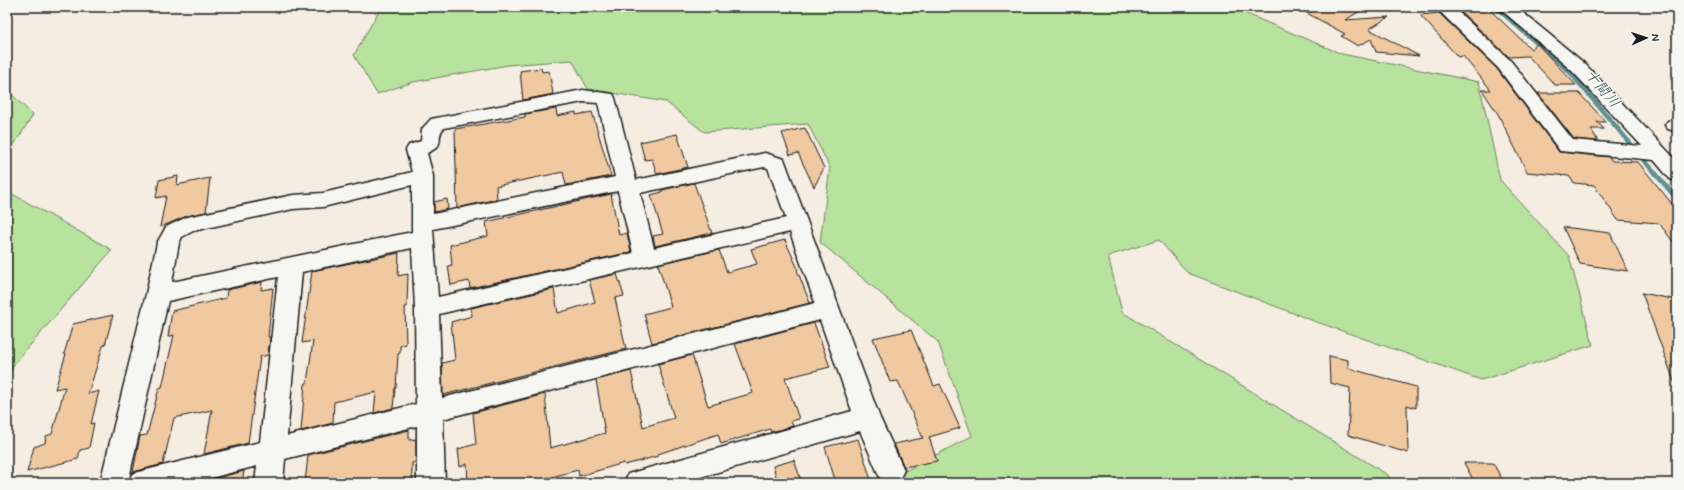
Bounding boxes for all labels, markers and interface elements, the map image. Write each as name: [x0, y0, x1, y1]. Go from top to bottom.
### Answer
north arrow: [1626, 18, 1666, 58]
text: N: [1648, 34, 1662, 42]
water label: 十間川: [1580, 65, 1624, 113]

